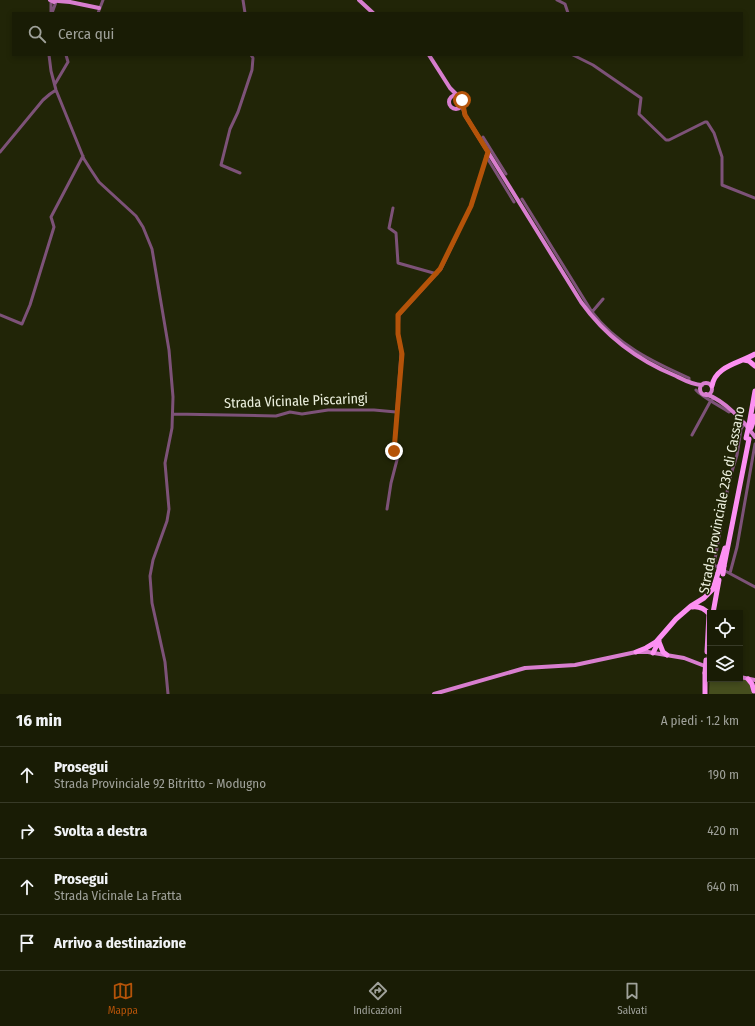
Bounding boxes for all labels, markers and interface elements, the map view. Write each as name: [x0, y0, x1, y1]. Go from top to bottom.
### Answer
search box: [12, 12, 743, 56]
icon: search: [26, 23, 48, 45]
text: Cerca qui: [58, 25, 114, 43]
route start: [453, 91, 471, 109]
street label: Strada Vicinale Piscaringi: [224, 390, 368, 412]
street label: Strada Provinciale 236 di Cassano: [695, 405, 749, 595]
route end: [385, 442, 403, 460]
map controls: [707, 610, 743, 682]
button: locate: [707, 610, 743, 646]
button: layers: [707, 646, 743, 682]
text: 16 min: [16, 710, 62, 731]
text: A piedi · 1.2 km: [661, 713, 739, 728]
text: Prosegui: [54, 758, 108, 776]
icon: ahead: [16, 764, 38, 786]
text: 190 m: [708, 767, 739, 782]
text: Strada Provinciale 92 Bitritto - Modugno: [54, 776, 266, 791]
icon: right: [16, 820, 38, 842]
text: Svolta a destra: [54, 822, 147, 840]
text: 420 m: [707, 823, 739, 838]
text: Prosegui: [54, 870, 108, 888]
icon: ahead: [16, 876, 38, 898]
text: 640 m: [706, 879, 739, 894]
text: Strada Vicinale La Fratta: [54, 888, 182, 903]
icon: arrive: [16, 932, 38, 954]
text: Arrivo a destinazione: [54, 934, 186, 952]
tab: Mappa: [108, 980, 138, 1017]
tab: Indicazioni: [353, 980, 402, 1017]
tab: Salvati: [617, 980, 647, 1017]

